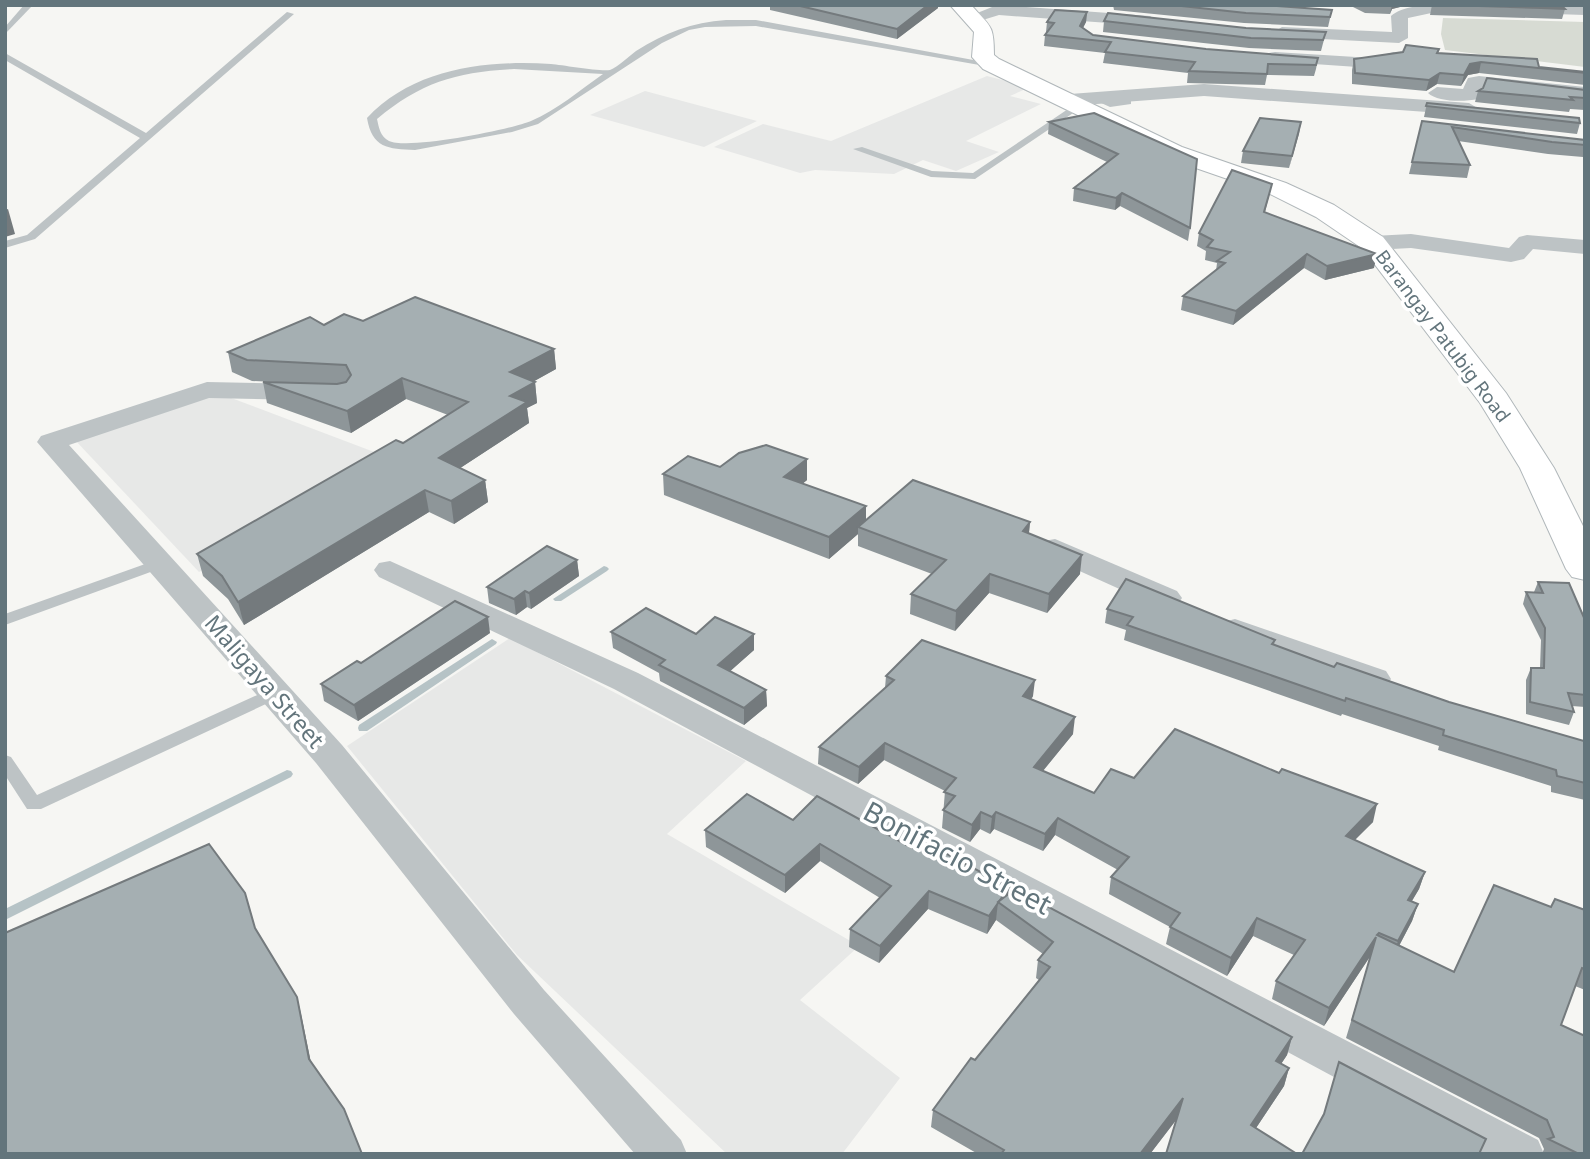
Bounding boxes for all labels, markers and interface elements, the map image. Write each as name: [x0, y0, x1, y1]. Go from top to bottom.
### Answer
street label: Barangay Patubig Road: [1370, 245, 1516, 427]
street label: Maligaya Street: [198, 607, 332, 755]
street label: Bonifacio Street: [857, 791, 1059, 923]

